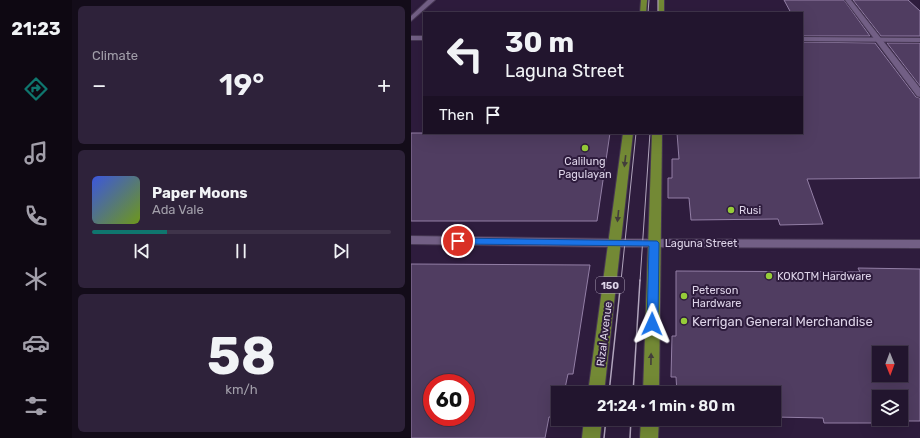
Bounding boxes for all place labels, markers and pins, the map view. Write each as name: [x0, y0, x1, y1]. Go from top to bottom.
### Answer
marker: Calilung Pagulayan: [580, 143, 590, 153]
place label: Calilung Pagulayan: [558, 155, 612, 181]
place label: Rusi: [739, 204, 761, 217]
marker: Rusi: [726, 205, 736, 215]
pin: [441, 224, 475, 258]
place label: KOKOTM Hardware: [777, 270, 871, 283]
marker: KOKOTM Hardware: [764, 271, 774, 281]
place label: Peterson Hardware: [692, 284, 742, 310]
marker: Peterson Hardware: [679, 291, 689, 301]
place label: Kerrigan General Merchandise: [692, 314, 873, 330]
marker: Kerrigan General Merchandise: [679, 316, 689, 326]

